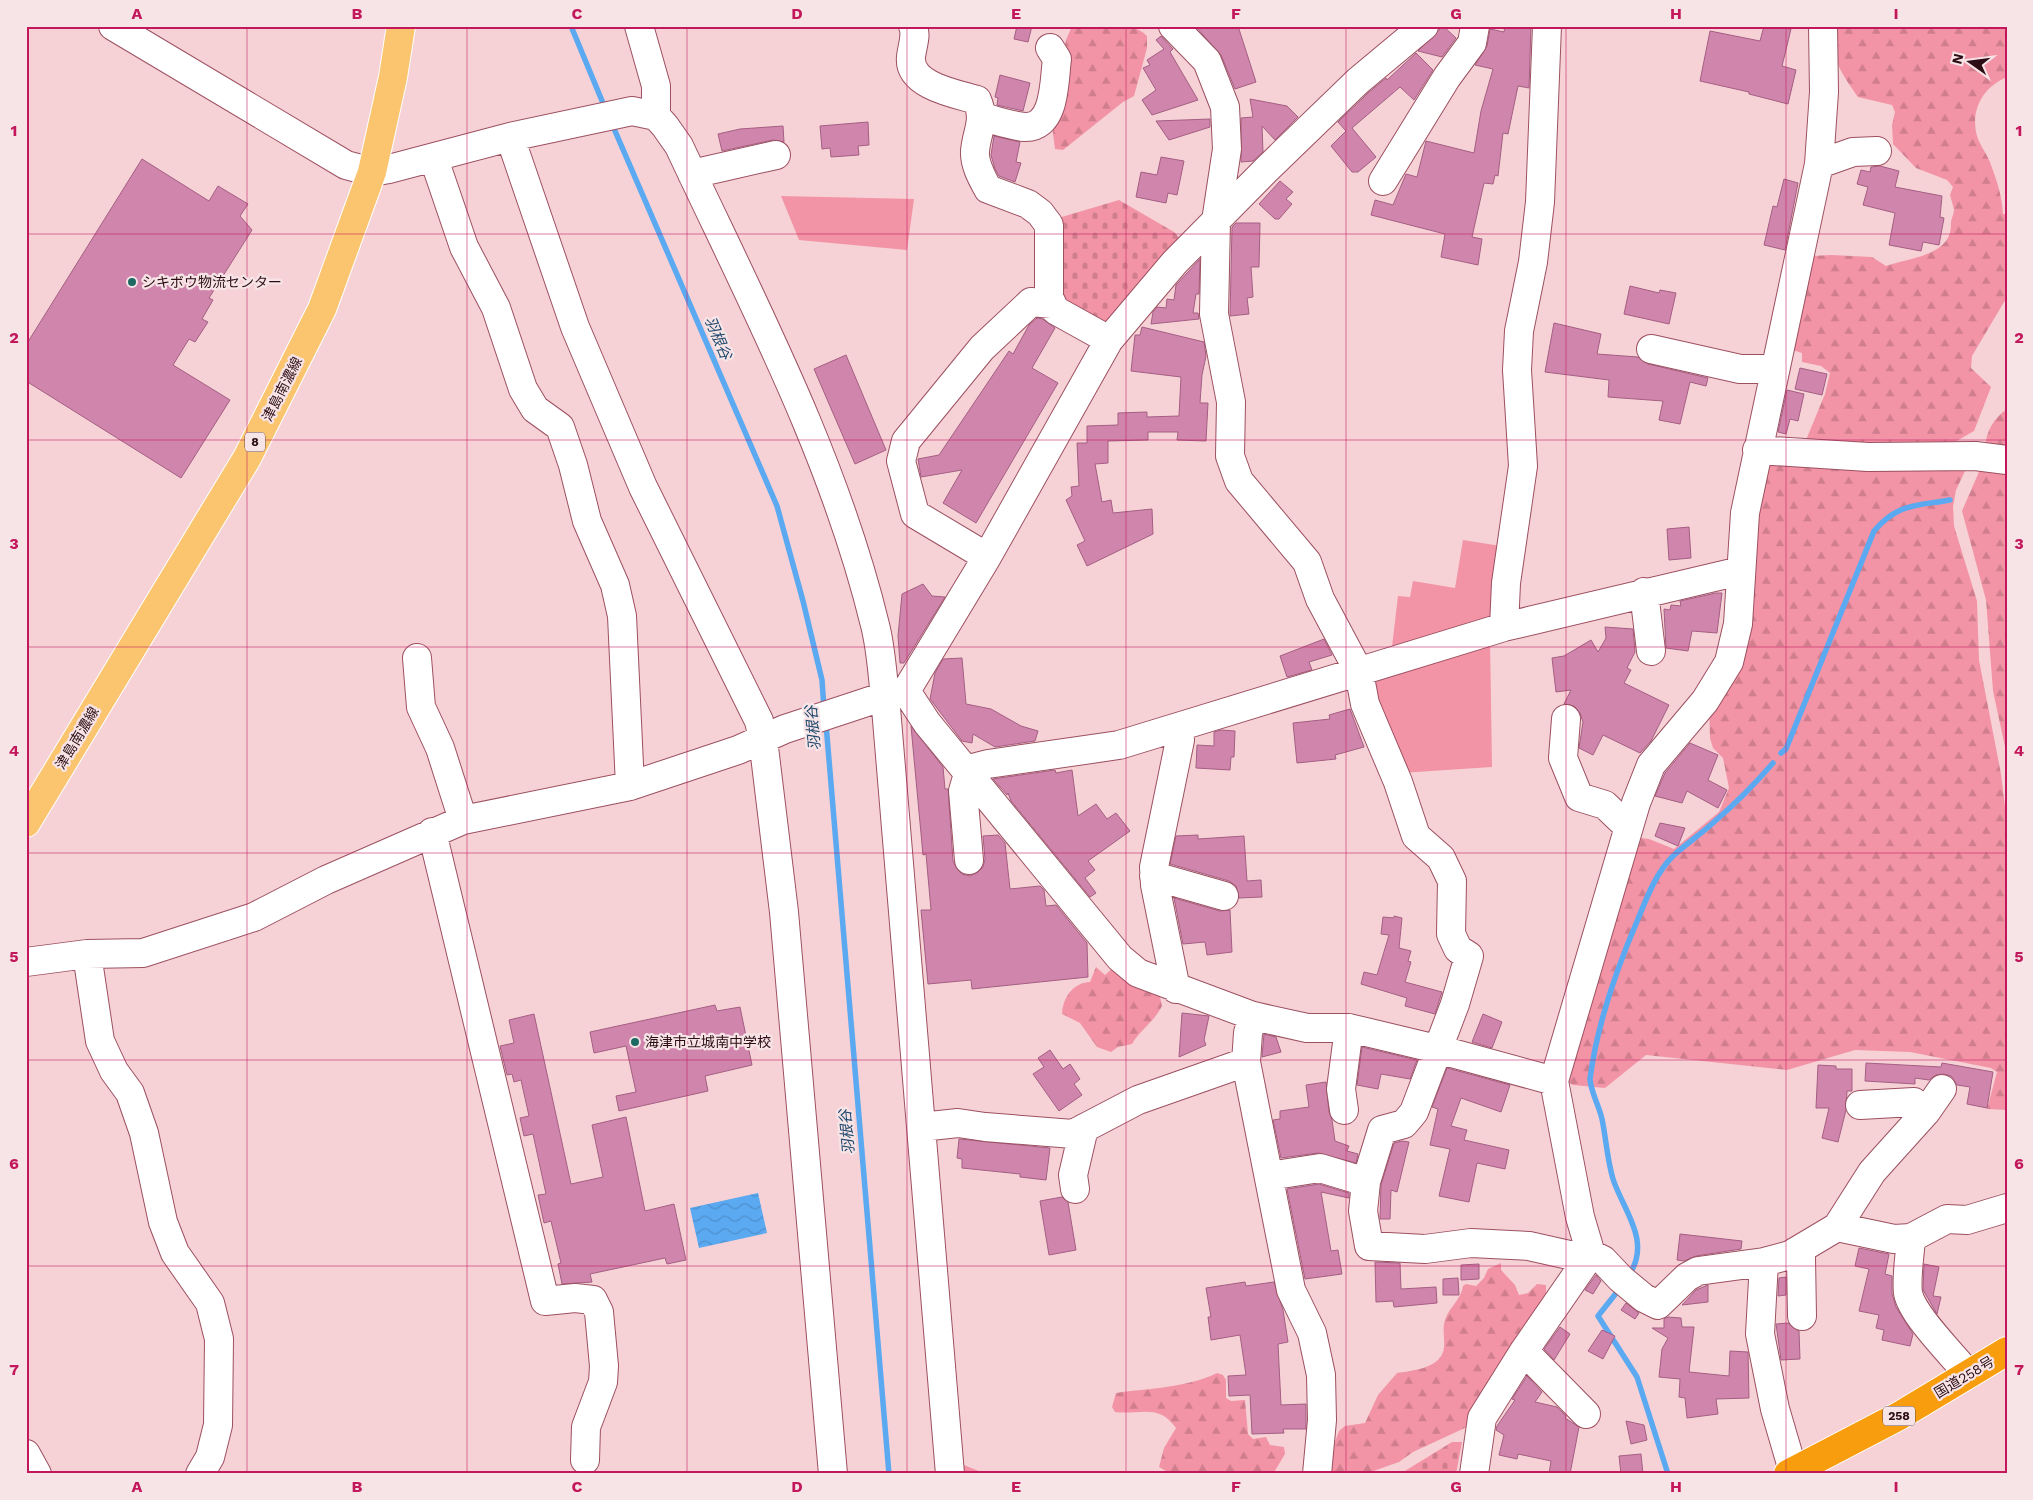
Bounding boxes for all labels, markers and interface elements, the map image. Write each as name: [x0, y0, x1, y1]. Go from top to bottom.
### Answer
text: A: [132, 4, 143, 23]
text: B: [352, 4, 363, 23]
text: C: [572, 4, 583, 23]
text: D: [791, 4, 803, 23]
text: E: [1011, 4, 1021, 23]
text: F: [1231, 4, 1241, 23]
text: G: [1450, 4, 1462, 23]
text: H: [1670, 4, 1682, 23]
text: I: [1893, 4, 1899, 23]
north arrow: [1946, 38, 1996, 88]
text: N: [1948, 52, 1966, 66]
text: 1: [11, 121, 17, 140]
text: 1: [2016, 121, 2022, 140]
place label: シキボウ物流センター: [142, 274, 282, 290]
marker: シキボウ物流センター: [126, 276, 138, 288]
water label: 羽根谷: [701, 314, 736, 364]
text: 2: [9, 328, 19, 347]
text: 2: [2014, 328, 2024, 347]
street label: 津島南濃線: [259, 354, 305, 424]
road number: 8: [245, 432, 265, 452]
text: 3: [9, 534, 19, 553]
text: 3: [2014, 534, 2024, 553]
water label: 羽根谷: [802, 703, 824, 751]
street label: 津島南濃線: [52, 704, 102, 772]
text: 4: [9, 741, 19, 760]
text: 4: [2014, 741, 2024, 760]
text: 5: [9, 947, 19, 966]
text: 5: [2014, 947, 2024, 966]
place label: 海津市立城南中学校: [645, 1034, 771, 1050]
marker: 海津市立城南中学校: [629, 1036, 641, 1048]
water label: 羽根谷: [836, 1107, 858, 1155]
text: 6: [9, 1154, 19, 1173]
text: 6: [2014, 1154, 2024, 1173]
street label: 国道258号: [1931, 1353, 1997, 1401]
text: 7: [9, 1360, 19, 1379]
text: 7: [2014, 1360, 2024, 1379]
road number: 258: [1883, 1406, 1915, 1425]
text: A: [132, 1477, 143, 1496]
text: B: [352, 1477, 363, 1496]
text: C: [572, 1477, 583, 1496]
text: D: [791, 1477, 803, 1496]
text: E: [1011, 1477, 1021, 1496]
text: F: [1231, 1477, 1241, 1496]
text: G: [1450, 1477, 1462, 1496]
text: H: [1670, 1477, 1682, 1496]
text: I: [1893, 1477, 1899, 1496]

